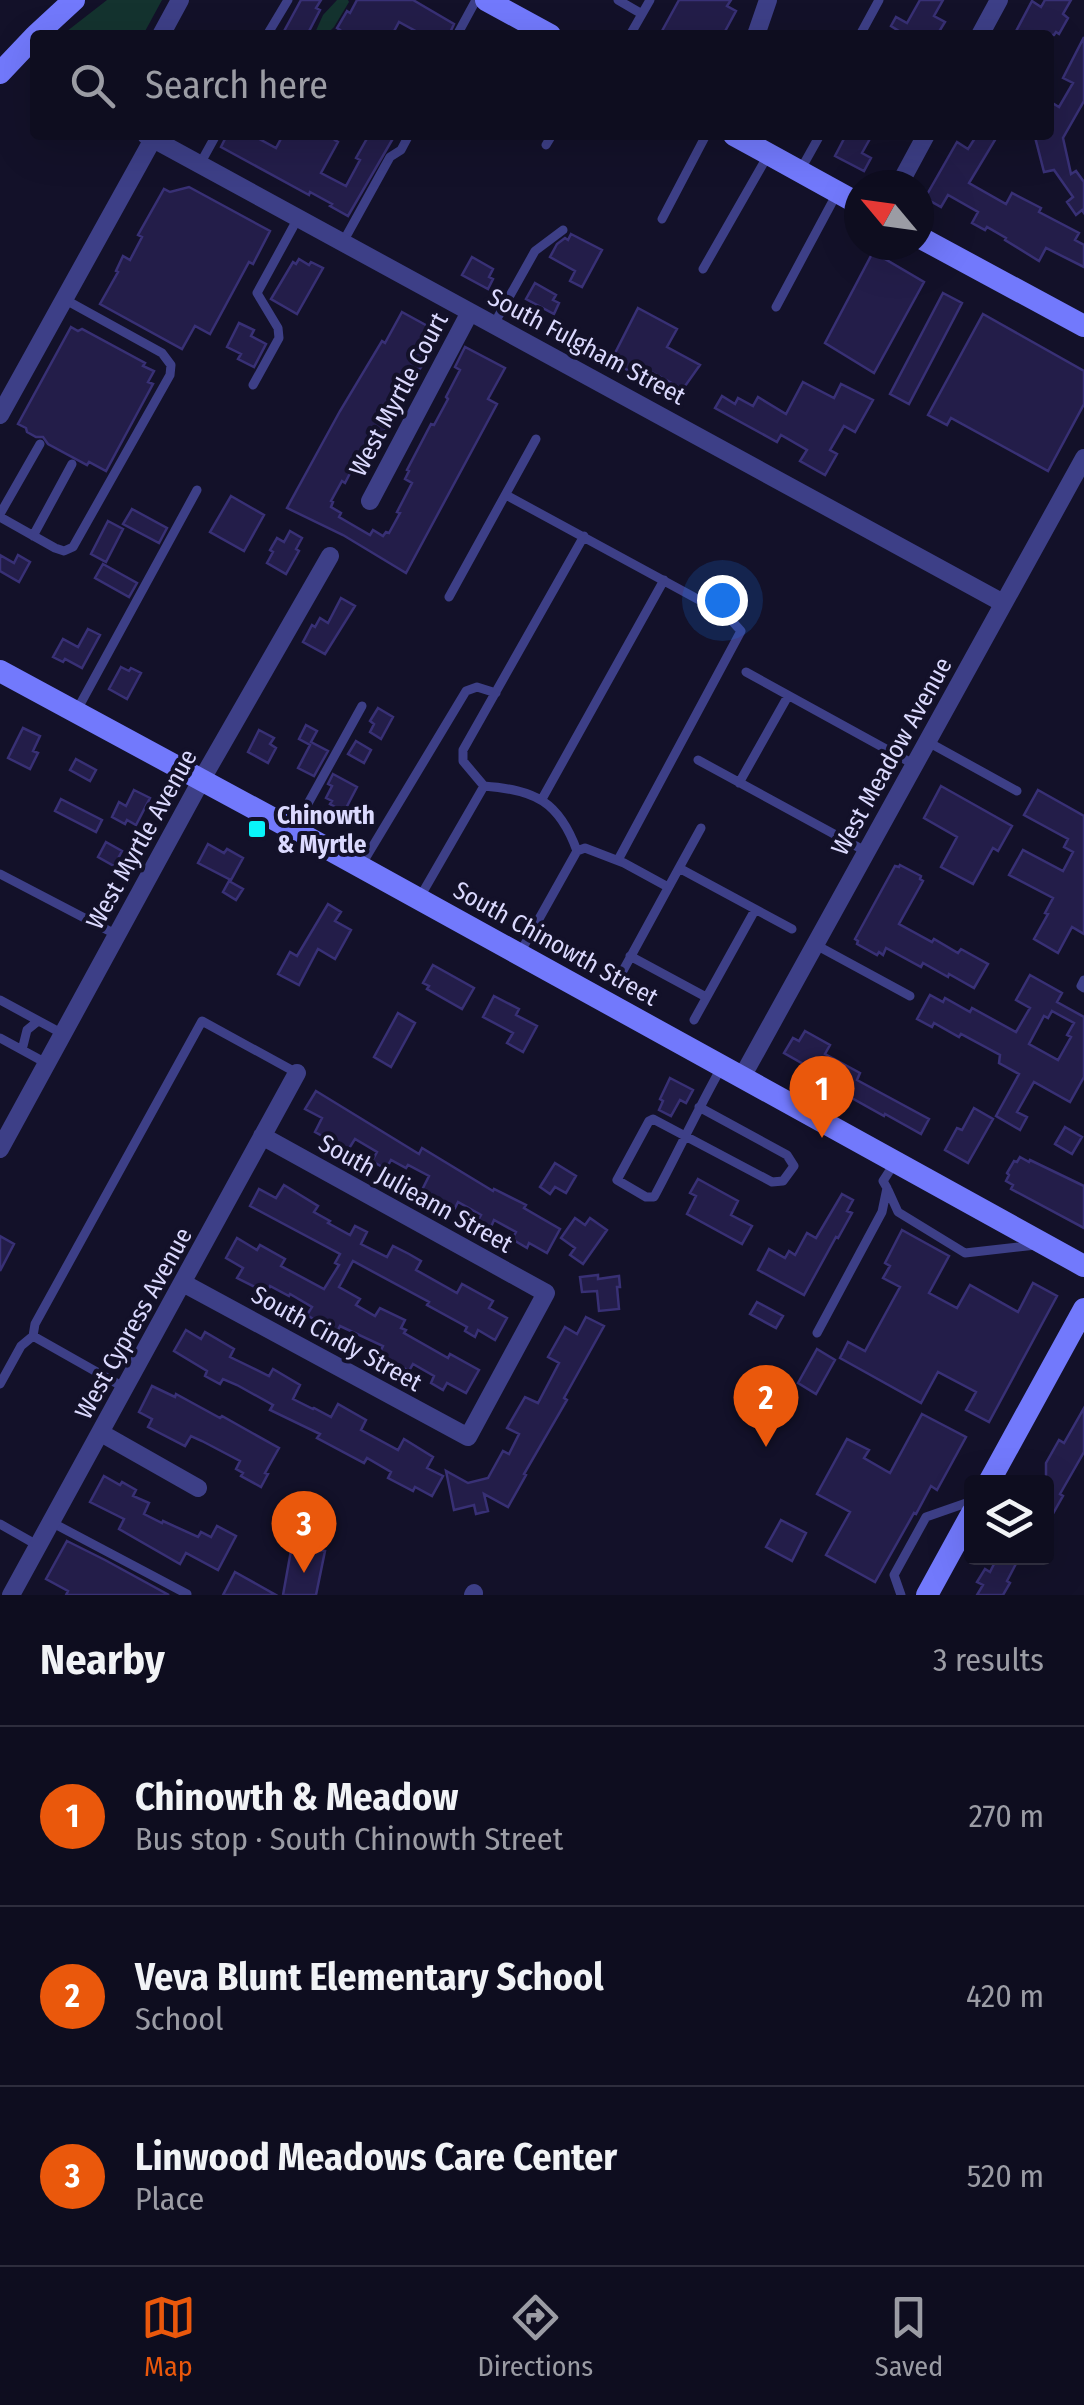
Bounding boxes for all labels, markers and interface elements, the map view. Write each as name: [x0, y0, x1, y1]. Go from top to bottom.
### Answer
search box: [30, 30, 1054, 140]
icon: search: [65, 58, 120, 113]
text: Search here: [145, 62, 328, 108]
north arrow: [844, 170, 934, 260]
street label: South Fulgham Street: [483, 282, 691, 412]
street label: West Myrtle Court: [343, 307, 455, 481]
your location: [697, 575, 748, 626]
street label: West Meadow Avenue: [825, 652, 959, 861]
street label: West Myrtle Avenue: [80, 744, 204, 935]
place label: Chinowth & Myrtle: [277, 801, 375, 860]
marker: Chinowth & Myrtle: [246, 818, 268, 840]
street label: South Chinowth Street: [448, 875, 664, 1013]
pin: 1: [790, 1056, 854, 1138]
street label: South Julieann Street: [313, 1128, 518, 1260]
street label: West Cypress Avenue: [69, 1223, 199, 1424]
street label: South Cindy Street: [246, 1280, 428, 1398]
pin: 2: [734, 1364, 798, 1447]
map controls: [964, 1475, 1054, 1565]
button: layers: [964, 1475, 1054, 1565]
pin: 3: [272, 1490, 336, 1573]
text: Nearby: [40, 1635, 165, 1685]
text: 3 results: [933, 1641, 1044, 1679]
text: Chinowth & Meadow: [135, 1774, 458, 1820]
text: 1: [66, 1797, 79, 1835]
text: 270 m: [969, 1797, 1044, 1835]
text: Bus stop · South Chinowth Street: [135, 1820, 563, 1858]
text: Veva Blunt Elementary School: [135, 1954, 604, 2000]
text: 2: [65, 1977, 80, 2015]
text: 420 m: [966, 1977, 1044, 2015]
text: School: [135, 2000, 224, 2038]
text: Linwood Meadows Care Center: [135, 2134, 617, 2180]
text: 3: [65, 2157, 80, 2195]
text: 520 m: [967, 2157, 1044, 2195]
text: Place: [135, 2180, 204, 2218]
tab: Map: [141, 2290, 196, 2383]
tab: Directions: [477, 2290, 593, 2383]
tab: Saved: [875, 2290, 943, 2383]

